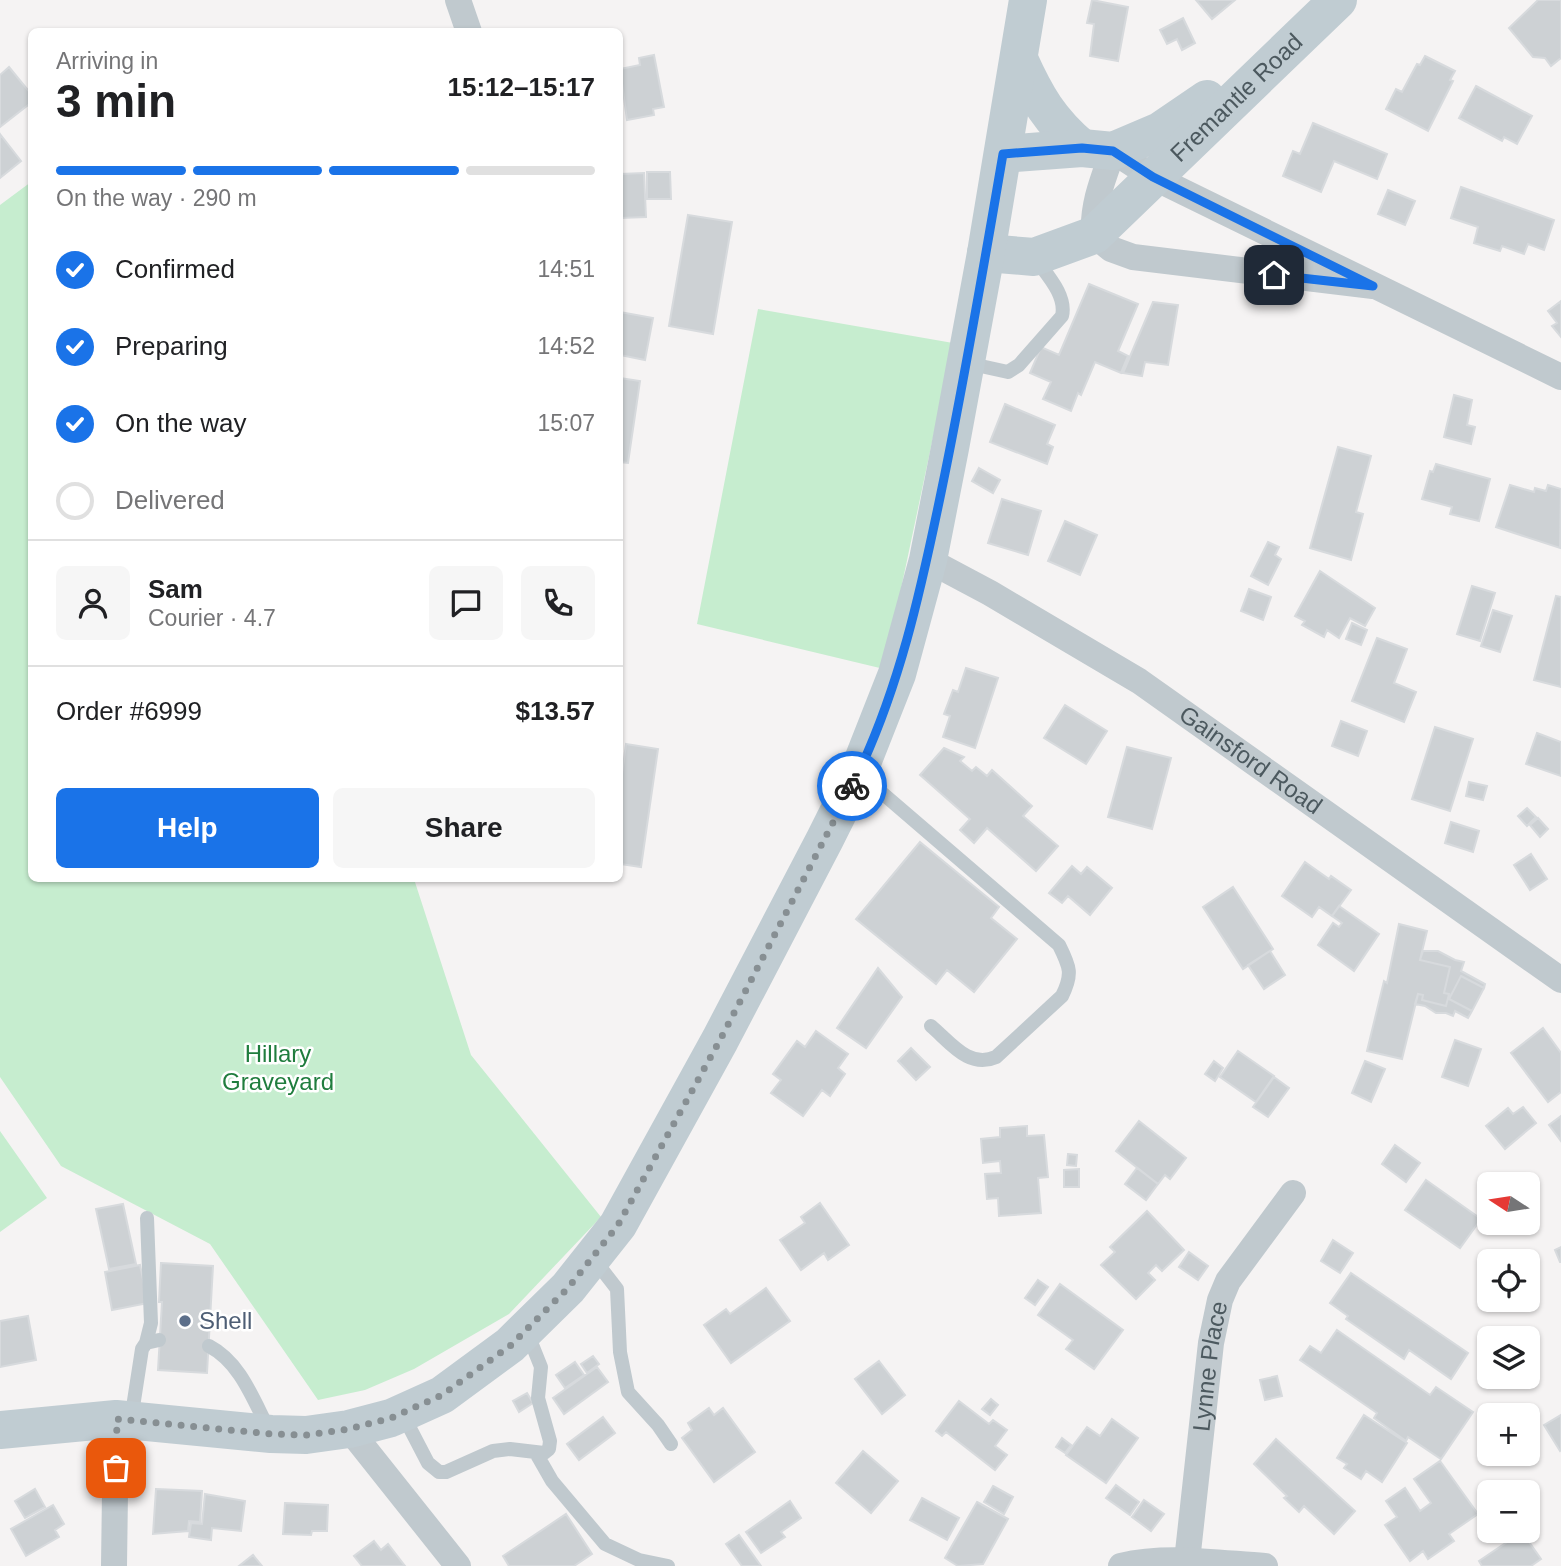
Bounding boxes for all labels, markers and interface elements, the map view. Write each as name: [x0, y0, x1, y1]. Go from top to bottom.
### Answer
street label: Fremantle Road: [1165, 28, 1308, 167]
text: Arriving in: [56, 48, 158, 74]
text: 15:12–15:17: [448, 72, 595, 102]
text: 3 min: [56, 75, 176, 127]
text: On the way · 290 m: [56, 185, 257, 211]
pin: [1244, 245, 1304, 305]
icon: check: [56, 251, 94, 289]
text: Confirmed: [115, 254, 235, 284]
text: 14:51: [537, 256, 595, 282]
icon: home: [1255, 256, 1293, 294]
icon: check: [56, 328, 94, 366]
text: Preparing: [115, 331, 228, 361]
text: 14:52: [537, 333, 595, 359]
icon: check: [56, 405, 94, 443]
text: On the way: [115, 408, 247, 438]
text: 15:07: [537, 410, 595, 436]
text: Delivered: [115, 485, 225, 515]
button: person: [56, 566, 130, 640]
button: chat: [429, 566, 503, 640]
button: phone: [521, 566, 595, 640]
text: Sam: [148, 574, 203, 604]
text: Courier · 4.7: [148, 605, 276, 631]
text: Order #6999: [56, 696, 202, 726]
text: $13.57: [515, 696, 595, 726]
street label: Gainsford Road: [1174, 700, 1327, 819]
courier: [817, 751, 887, 821]
icon: bike: [833, 767, 871, 805]
button: Help: [56, 788, 319, 868]
button: Share: [333, 788, 595, 868]
park label: Hillary Graveyard: [222, 1040, 334, 1095]
north arrow: [1477, 1172, 1540, 1236]
map controls: [1477, 1172, 1540, 1543]
button: locate: [1477, 1249, 1540, 1312]
street label: Lynne Place: [1187, 1299, 1232, 1433]
place label: Shell: [199, 1307, 252, 1334]
marker: Shell: [177, 1313, 193, 1329]
button: layers: [1477, 1326, 1540, 1389]
button: +: [1477, 1403, 1540, 1466]
pin: [86, 1438, 146, 1498]
icon: bag: [97, 1449, 135, 1487]
button: −: [1477, 1480, 1540, 1543]

